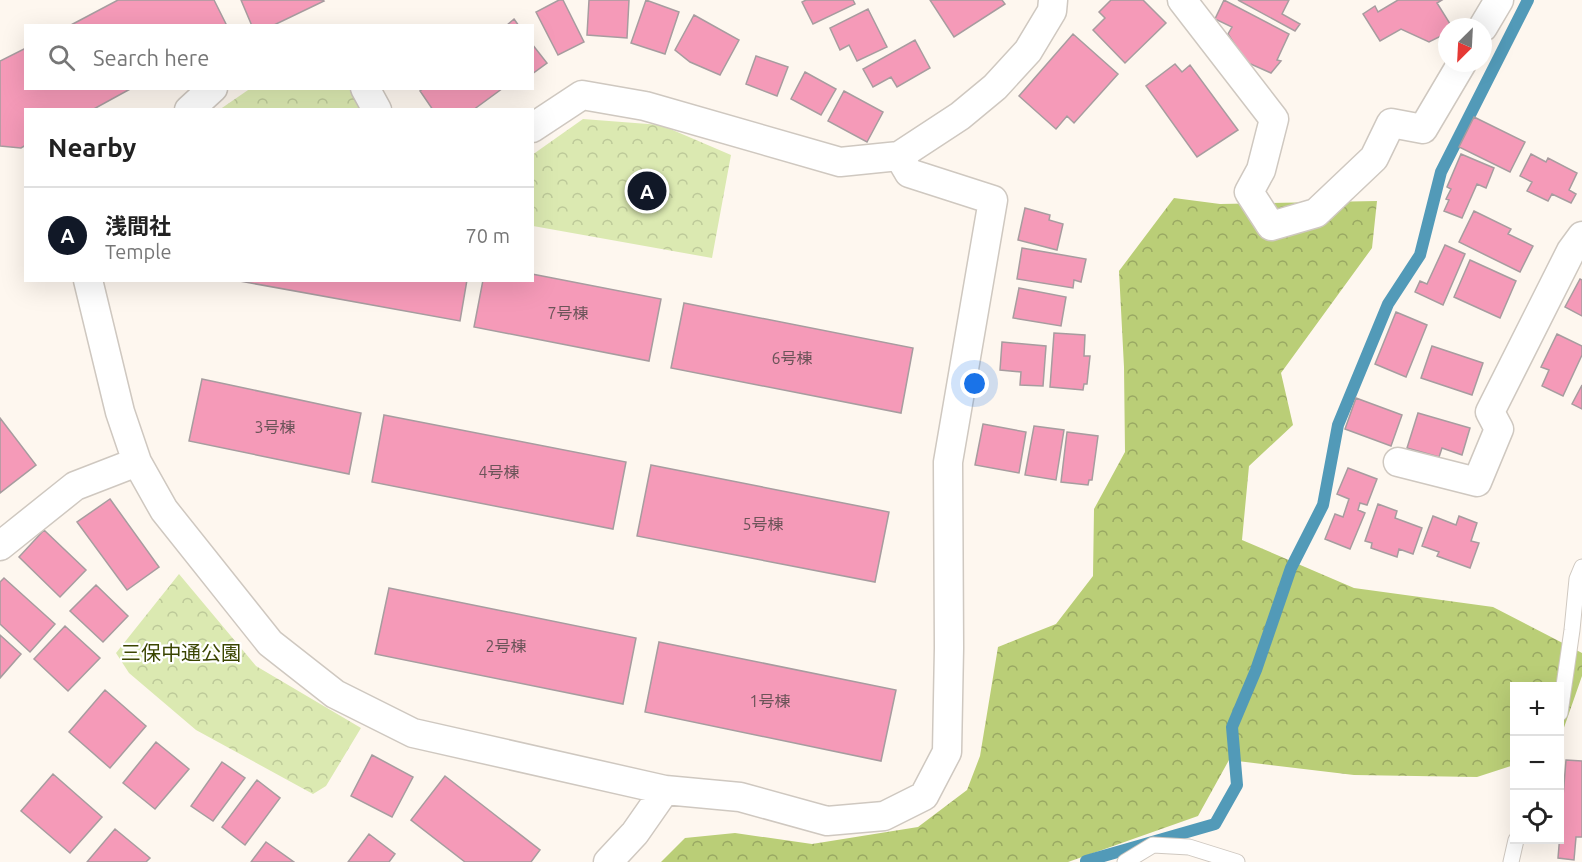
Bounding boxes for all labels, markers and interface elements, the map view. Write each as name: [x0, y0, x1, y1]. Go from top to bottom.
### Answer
north arrow: [1438, 18, 1492, 72]
search box: [24, 24, 534, 90]
icon: search: [45, 41, 78, 74]
text: Search here: [93, 45, 209, 70]
text: Nearby: [48, 133, 136, 162]
pin: A: [628, 168, 666, 213]
text: 浅間社: [105, 213, 171, 238]
text: A: [60, 224, 75, 247]
text: 70 m: [466, 224, 510, 247]
text: Temple: [105, 240, 171, 263]
house number: 7号棟: [547, 304, 589, 322]
house number: 6号棟: [771, 349, 813, 367]
your location: [960, 369, 989, 398]
house number: 3号棟: [254, 418, 296, 436]
house number: 4号棟: [478, 463, 520, 481]
house number: 5号棟: [742, 515, 784, 533]
house number: 2号棟: [485, 637, 527, 655]
park label: 三保中通公園: [121, 641, 241, 664]
map controls: [1510, 682, 1564, 844]
button: +: [1510, 682, 1564, 736]
house number: 1号棟: [749, 692, 791, 710]
button: −: [1510, 736, 1564, 790]
button: locate: [1510, 790, 1564, 844]

